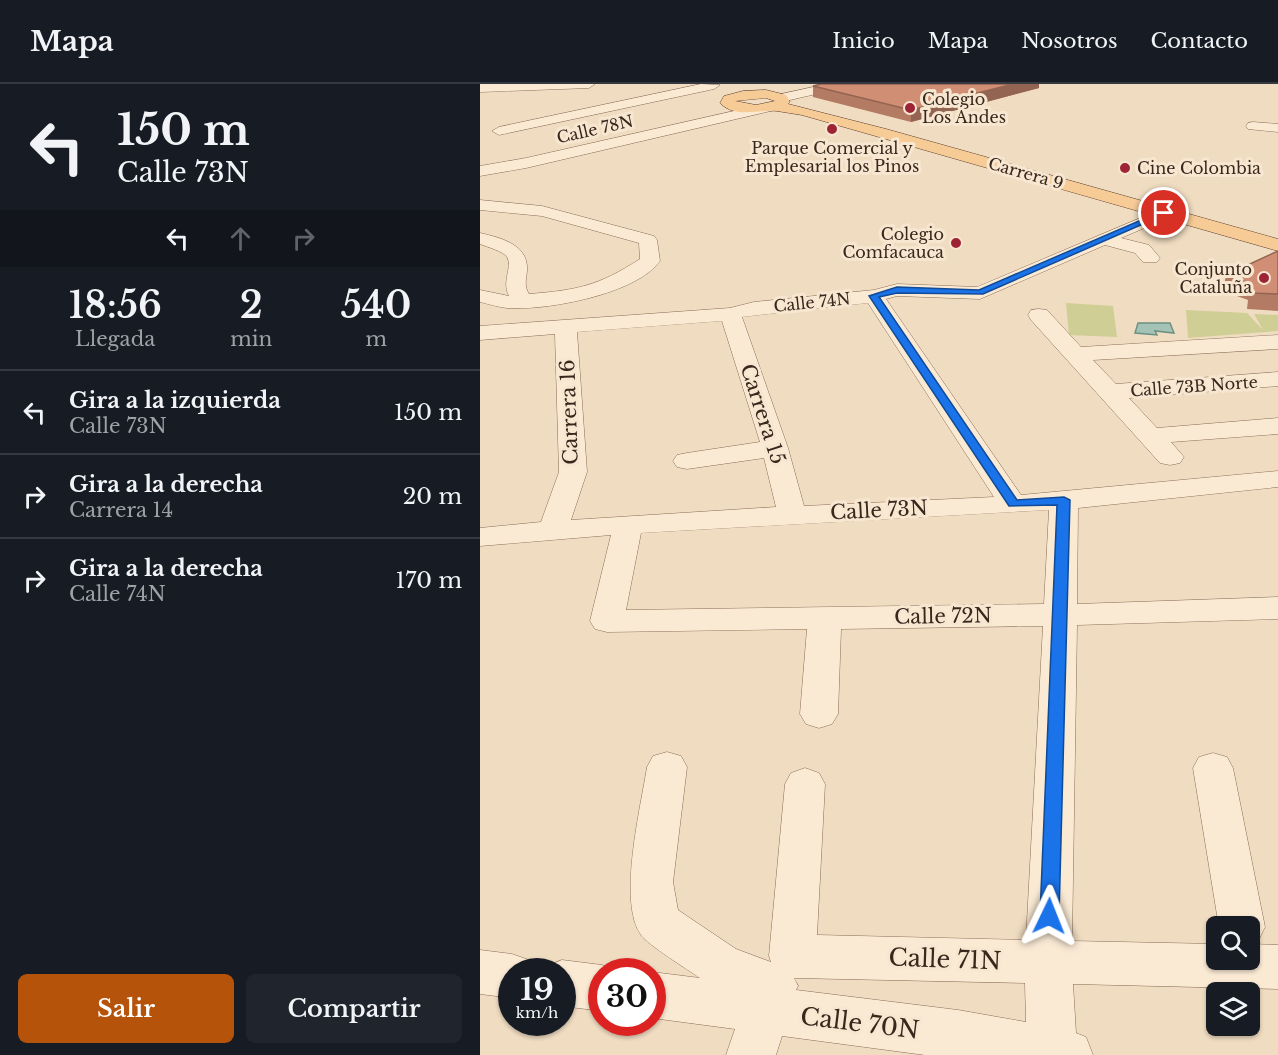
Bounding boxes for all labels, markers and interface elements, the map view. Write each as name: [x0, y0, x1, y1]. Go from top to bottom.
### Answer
text: Mapa: [30, 24, 114, 59]
text: Inicio: [832, 28, 895, 54]
text: Mapa: [928, 28, 988, 54]
text: Nosotros: [1021, 28, 1117, 54]
text: Contacto: [1150, 28, 1248, 54]
place label: Colegio Los Andes: [922, 89, 1006, 127]
marker: Colegio Los Andes: [903, 101, 917, 115]
text: 150 m: [117, 104, 250, 156]
icon: left: [18, 108, 96, 186]
street label: Calle 78N: [555, 110, 635, 148]
marker: Parque Comercial y Emplesarial los Pinos: [825, 122, 839, 136]
place label: Parque Comercial y Emplesarial los Pinos: [745, 138, 919, 176]
street label: Carrera 9: [986, 153, 1066, 193]
text: Calle 73N: [117, 156, 249, 189]
place label: Cine Colombia: [1137, 158, 1261, 178]
marker: Cine Colombia: [1118, 161, 1132, 175]
pin: [1138, 187, 1189, 238]
icon: arrive: [1147, 196, 1180, 229]
icon: left: [161, 222, 194, 255]
icon: ahead: [224, 222, 257, 255]
icon: right: [287, 222, 320, 255]
place label: Colegio Comfacauca: [842, 224, 944, 262]
marker: Colegio Comfacauca: [949, 236, 963, 250]
place label: Conjunto Cataluña: [1175, 259, 1252, 297]
marker: Conjunto Cataluña: [1257, 271, 1271, 285]
text: 18:56: [68, 283, 162, 328]
text: 2: [240, 283, 263, 328]
text: 540: [341, 283, 412, 328]
street label: Calle 74N: [772, 288, 852, 316]
text: Llegada: [75, 327, 155, 351]
text: min: [230, 327, 272, 351]
text: m: [365, 327, 387, 351]
street label: Carrera 16: [555, 359, 583, 465]
street label: Carrera 15: [736, 361, 790, 467]
street label: Calle 73B Norte: [1130, 372, 1258, 400]
text: Gira a la izquierda: [69, 387, 281, 414]
icon: left: [18, 396, 51, 429]
text: 150 m: [394, 399, 462, 426]
text: Calle 73N: [69, 414, 167, 438]
text: Gira a la derecha: [69, 471, 263, 498]
icon: right: [18, 480, 51, 513]
text: 20 m: [403, 483, 462, 510]
street label: Calle 73N: [830, 495, 928, 525]
text: Carrera 14: [69, 498, 173, 522]
text: Gira a la derecha: [69, 555, 263, 582]
icon: right: [18, 564, 51, 597]
text: 170 m: [396, 567, 462, 594]
text: Calle 74N: [69, 582, 166, 606]
street label: Calle 72N: [894, 603, 992, 629]
position arrow: [1017, 884, 1081, 948]
map controls: [1206, 916, 1260, 1036]
button: search: [1206, 916, 1260, 970]
street label: Calle 71N: [888, 943, 1002, 975]
speed limit sign: 30: [588, 958, 666, 1036]
text: 19: [520, 971, 554, 1008]
button: Salir: [18, 974, 234, 1043]
button: Compartir: [246, 974, 462, 1043]
button: layers: [1206, 982, 1260, 1036]
street label: Calle 70N: [799, 1001, 921, 1045]
text: km/h: [516, 1003, 558, 1022]

